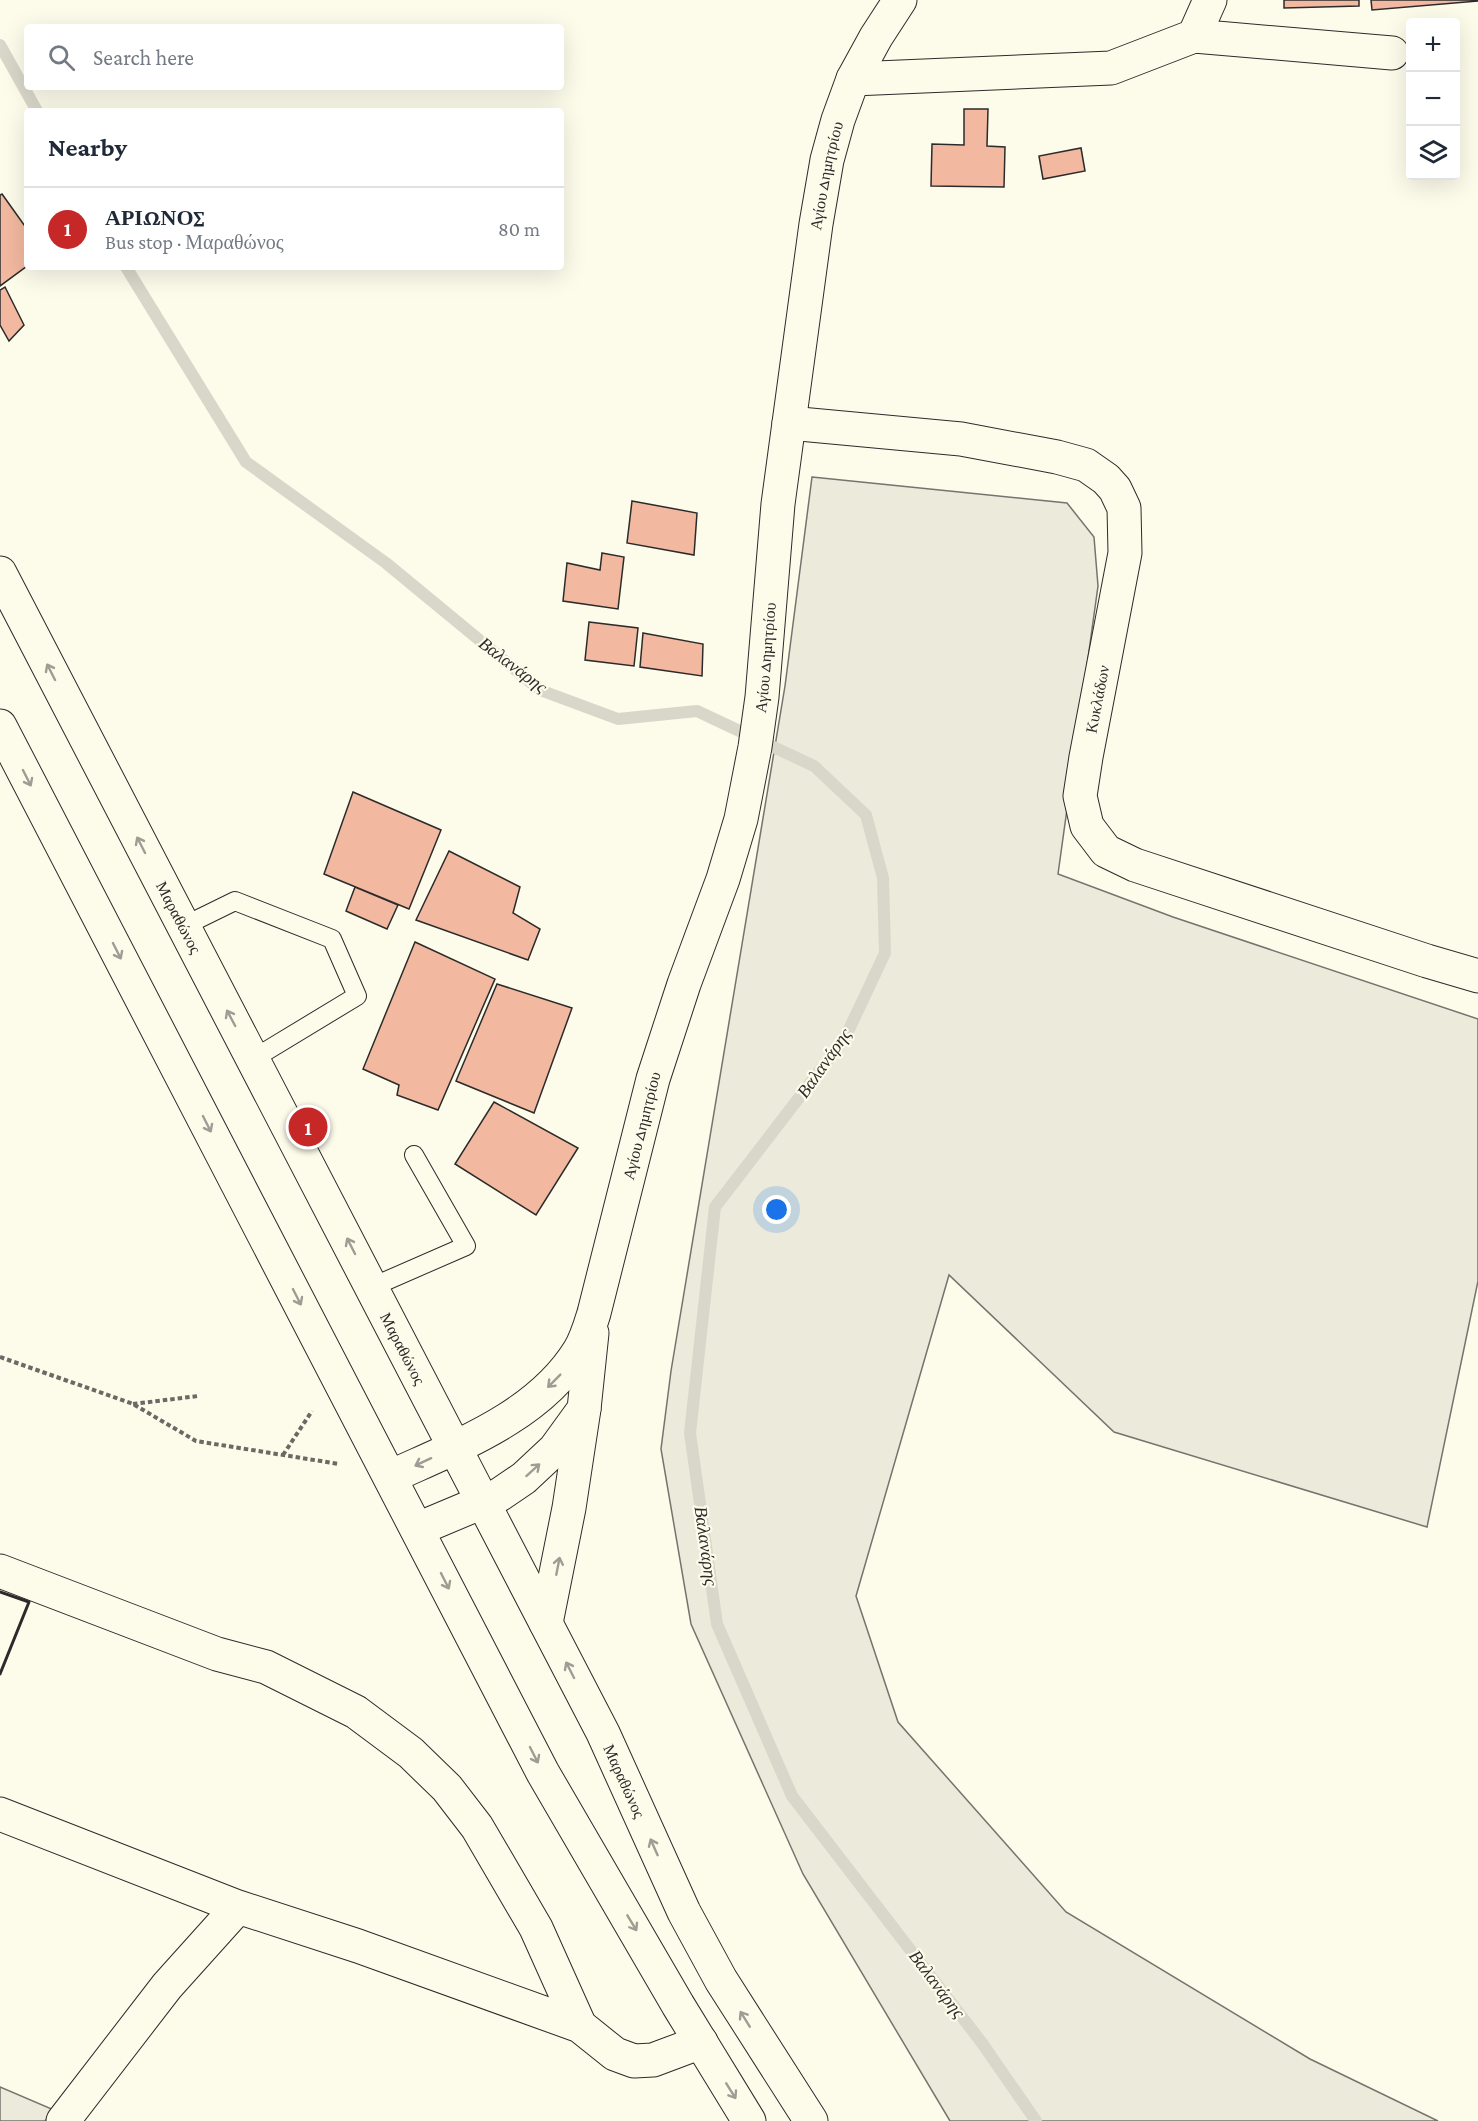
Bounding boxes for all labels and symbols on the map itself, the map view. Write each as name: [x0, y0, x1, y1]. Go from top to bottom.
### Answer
street label: Αγίου Δημητρίου: [807, 119, 846, 231]
street label: Αγίου Δημητρίου: [752, 602, 779, 714]
water label: Βαλανάρης: [475, 633, 552, 697]
one-way arrow: [45, 663, 56, 681]
street label: Κυκλάδων: [1083, 664, 1112, 735]
one-way arrow: [21, 769, 33, 786]
one-way arrow: [135, 836, 146, 854]
street label: Μαραθώνος: [153, 879, 205, 957]
one-way arrow: [111, 942, 123, 959]
one-way arrow: [225, 1009, 237, 1027]
water label: Βαλανάρης: [793, 1024, 856, 1102]
street label: Αγίου Δημητρίου: [620, 1069, 664, 1181]
pin: 1: [288, 1104, 328, 1150]
one-way arrow: [201, 1115, 213, 1132]
your location: [762, 1195, 791, 1224]
one-way arrow: [344, 1238, 356, 1256]
one-way arrow: [291, 1288, 303, 1305]
street label: Μαραθώνος: [377, 1310, 429, 1388]
one-way arrow: [547, 1373, 562, 1388]
one-way arrow: [414, 1457, 433, 1468]
one-way arrow: [525, 1463, 540, 1477]
water label: Βαλανάρης: [691, 1505, 722, 1588]
one-way arrow: [553, 1557, 564, 1576]
one-way arrow: [439, 1572, 451, 1590]
one-way arrow: [564, 1662, 576, 1680]
street label: Μαραθώνος: [600, 1742, 648, 1821]
one-way arrow: [528, 1745, 540, 1763]
one-way arrow: [648, 1838, 659, 1856]
one-way arrow: [626, 1914, 638, 1931]
water label: Βαλανάρης: [905, 1946, 969, 2023]
one-way arrow: [739, 2011, 751, 2028]
one-way arrow: [725, 2082, 737, 2099]

